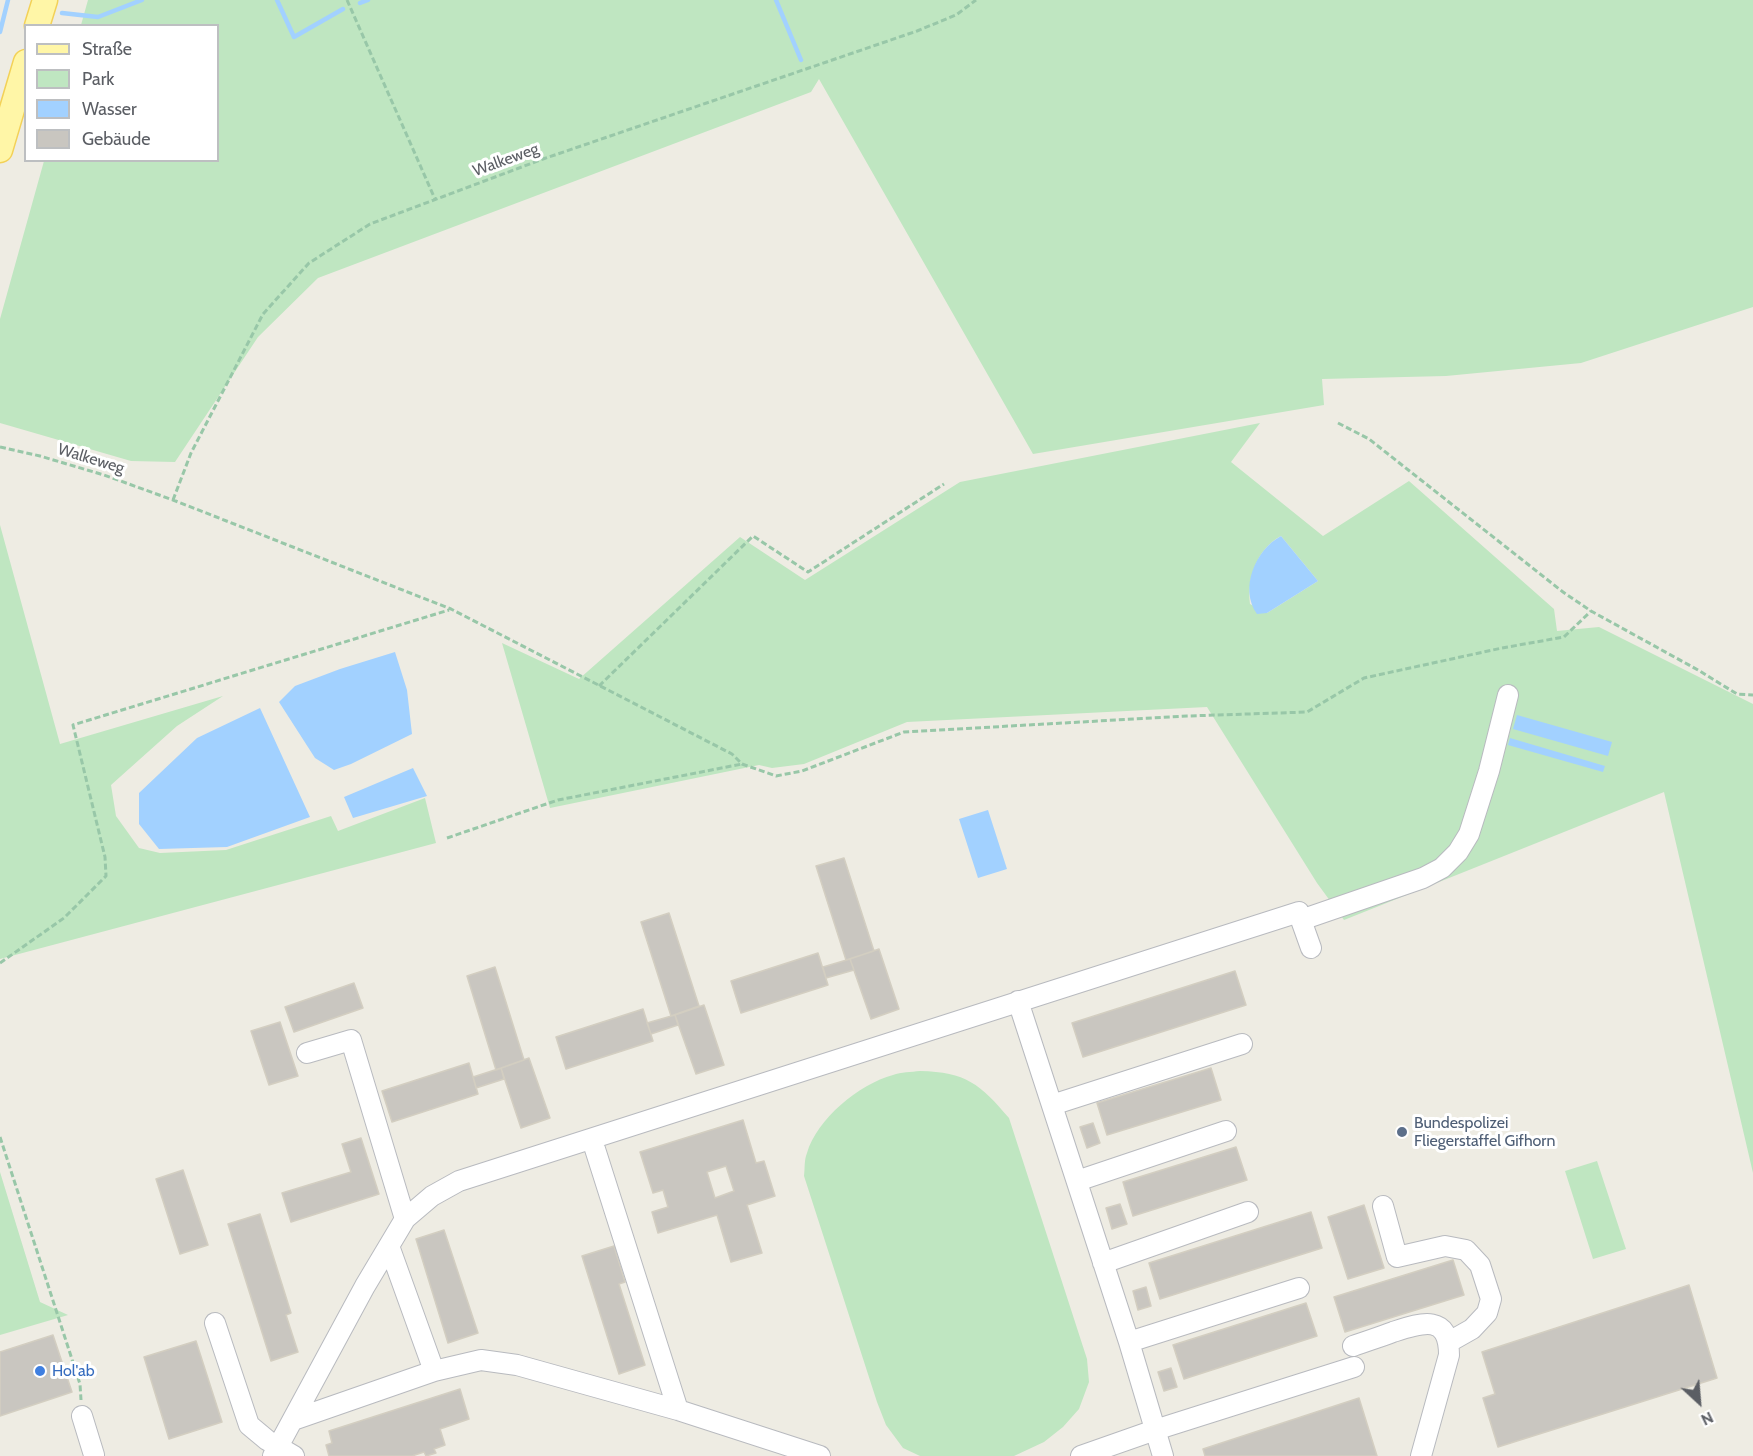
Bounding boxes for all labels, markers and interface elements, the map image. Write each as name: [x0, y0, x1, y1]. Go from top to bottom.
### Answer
legend: [24, 24, 219, 162]
text: Straße: [82, 38, 132, 60]
text: Park: [82, 68, 114, 90]
text: Wasser: [82, 98, 137, 120]
text: Gebäude: [82, 128, 151, 150]
street label: Walkeweg: [470, 139, 542, 181]
street label: Walkeweg: [55, 440, 127, 478]
place label: Bundespolizei Fliegerstaffel Gifhorn: [1414, 1113, 1555, 1151]
marker: Bundespolizei Fliegerstaffel Gifhorn: [1395, 1125, 1409, 1139]
place label: Hol'ab: [52, 1361, 95, 1381]
marker: Hol'ab: [33, 1364, 47, 1378]
north arrow: [1669, 1372, 1729, 1432]
text: N: [1698, 1408, 1716, 1430]

